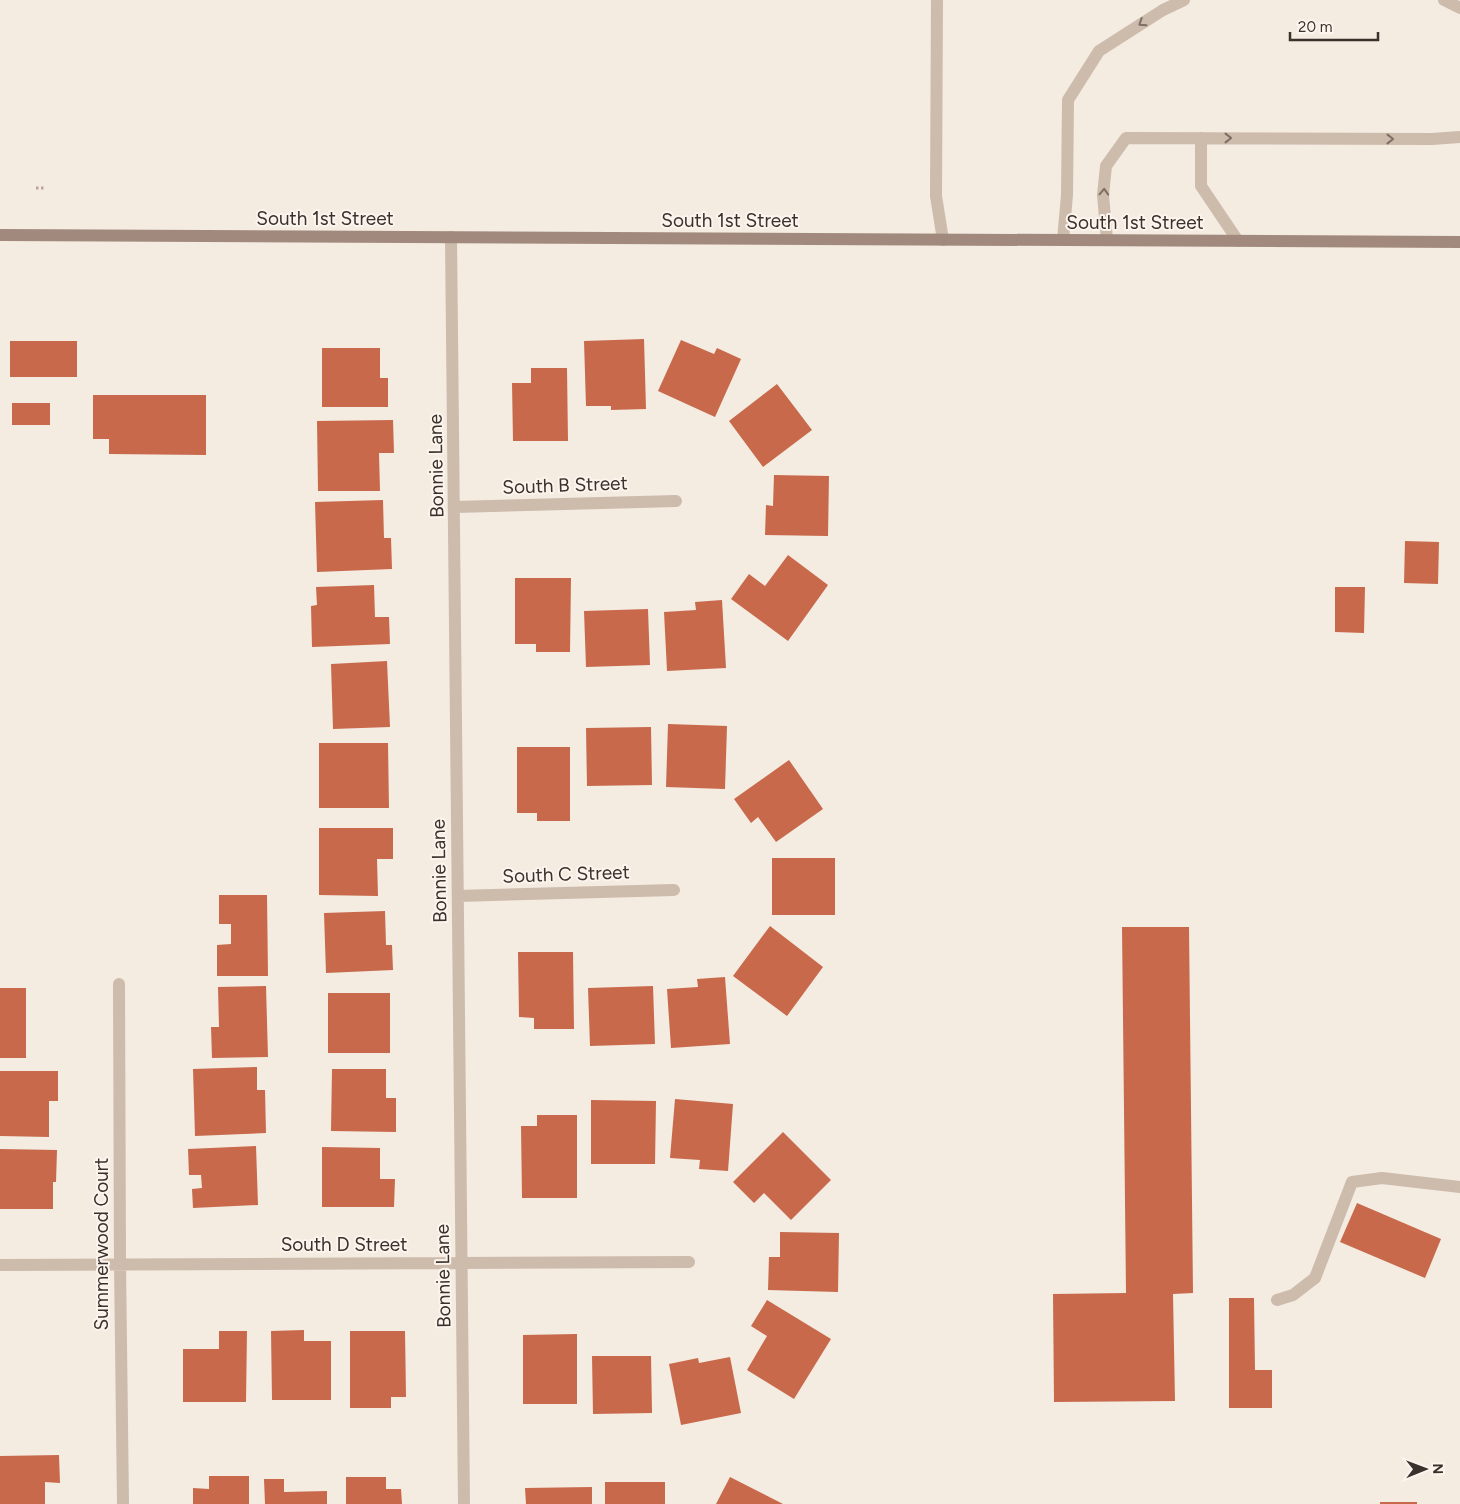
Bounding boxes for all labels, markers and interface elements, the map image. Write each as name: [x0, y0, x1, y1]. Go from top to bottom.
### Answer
scale bar: [1290, 10, 1378, 42]
one-way arrow: [1138, 17, 1147, 27]
text: 20 m: [1298, 18, 1332, 36]
one-way arrow: [1224, 133, 1232, 143]
one-way arrow: [1387, 134, 1395, 144]
one-way arrow: [1099, 188, 1109, 196]
street label: South 1st Street: [256, 207, 394, 230]
street label: South 1st Street: [661, 209, 799, 232]
street label: South 1st Street: [1066, 211, 1204, 234]
street label: Bonnie Lane: [424, 414, 448, 518]
street label: South B Street: [502, 471, 628, 499]
street label: Bonnie Lane: [427, 819, 451, 923]
street label: South C Street: [502, 860, 630, 888]
street label: Summerwood Court: [90, 1158, 113, 1330]
street label: Bonnie Lane: [431, 1224, 455, 1328]
street label: South D Street: [281, 1233, 407, 1256]
north arrow: [1400, 1444, 1450, 1494]
text: N: [1429, 1463, 1446, 1474]

